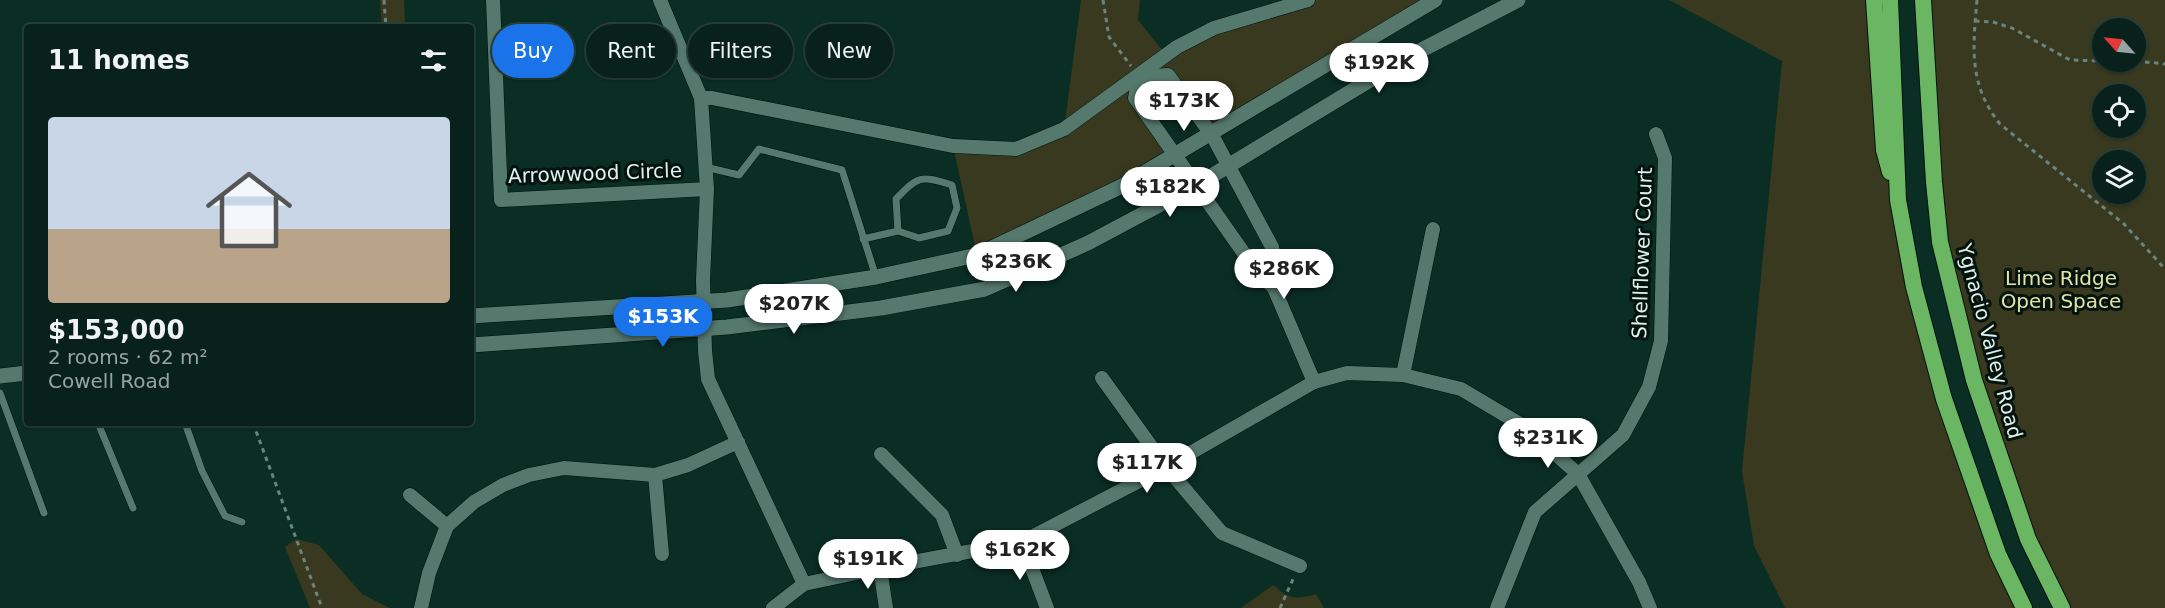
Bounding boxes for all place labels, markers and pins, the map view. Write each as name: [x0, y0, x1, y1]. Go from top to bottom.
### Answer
pin: $192K: [1337, 43, 1421, 94]
pin: $173K: [1142, 81, 1226, 132]
pin: $182K: [1128, 167, 1212, 218]
pin: $236K: [974, 242, 1058, 293]
pin: $286K: [1242, 249, 1326, 300]
pin: $207K: [752, 284, 836, 335]
pin: $153K: [621, 297, 705, 348]
pin: $231K: [1506, 418, 1590, 469]
pin: $117K: [1105, 443, 1189, 494]
pin: $162K: [978, 530, 1062, 581]
pin: $191K: [826, 539, 910, 590]

